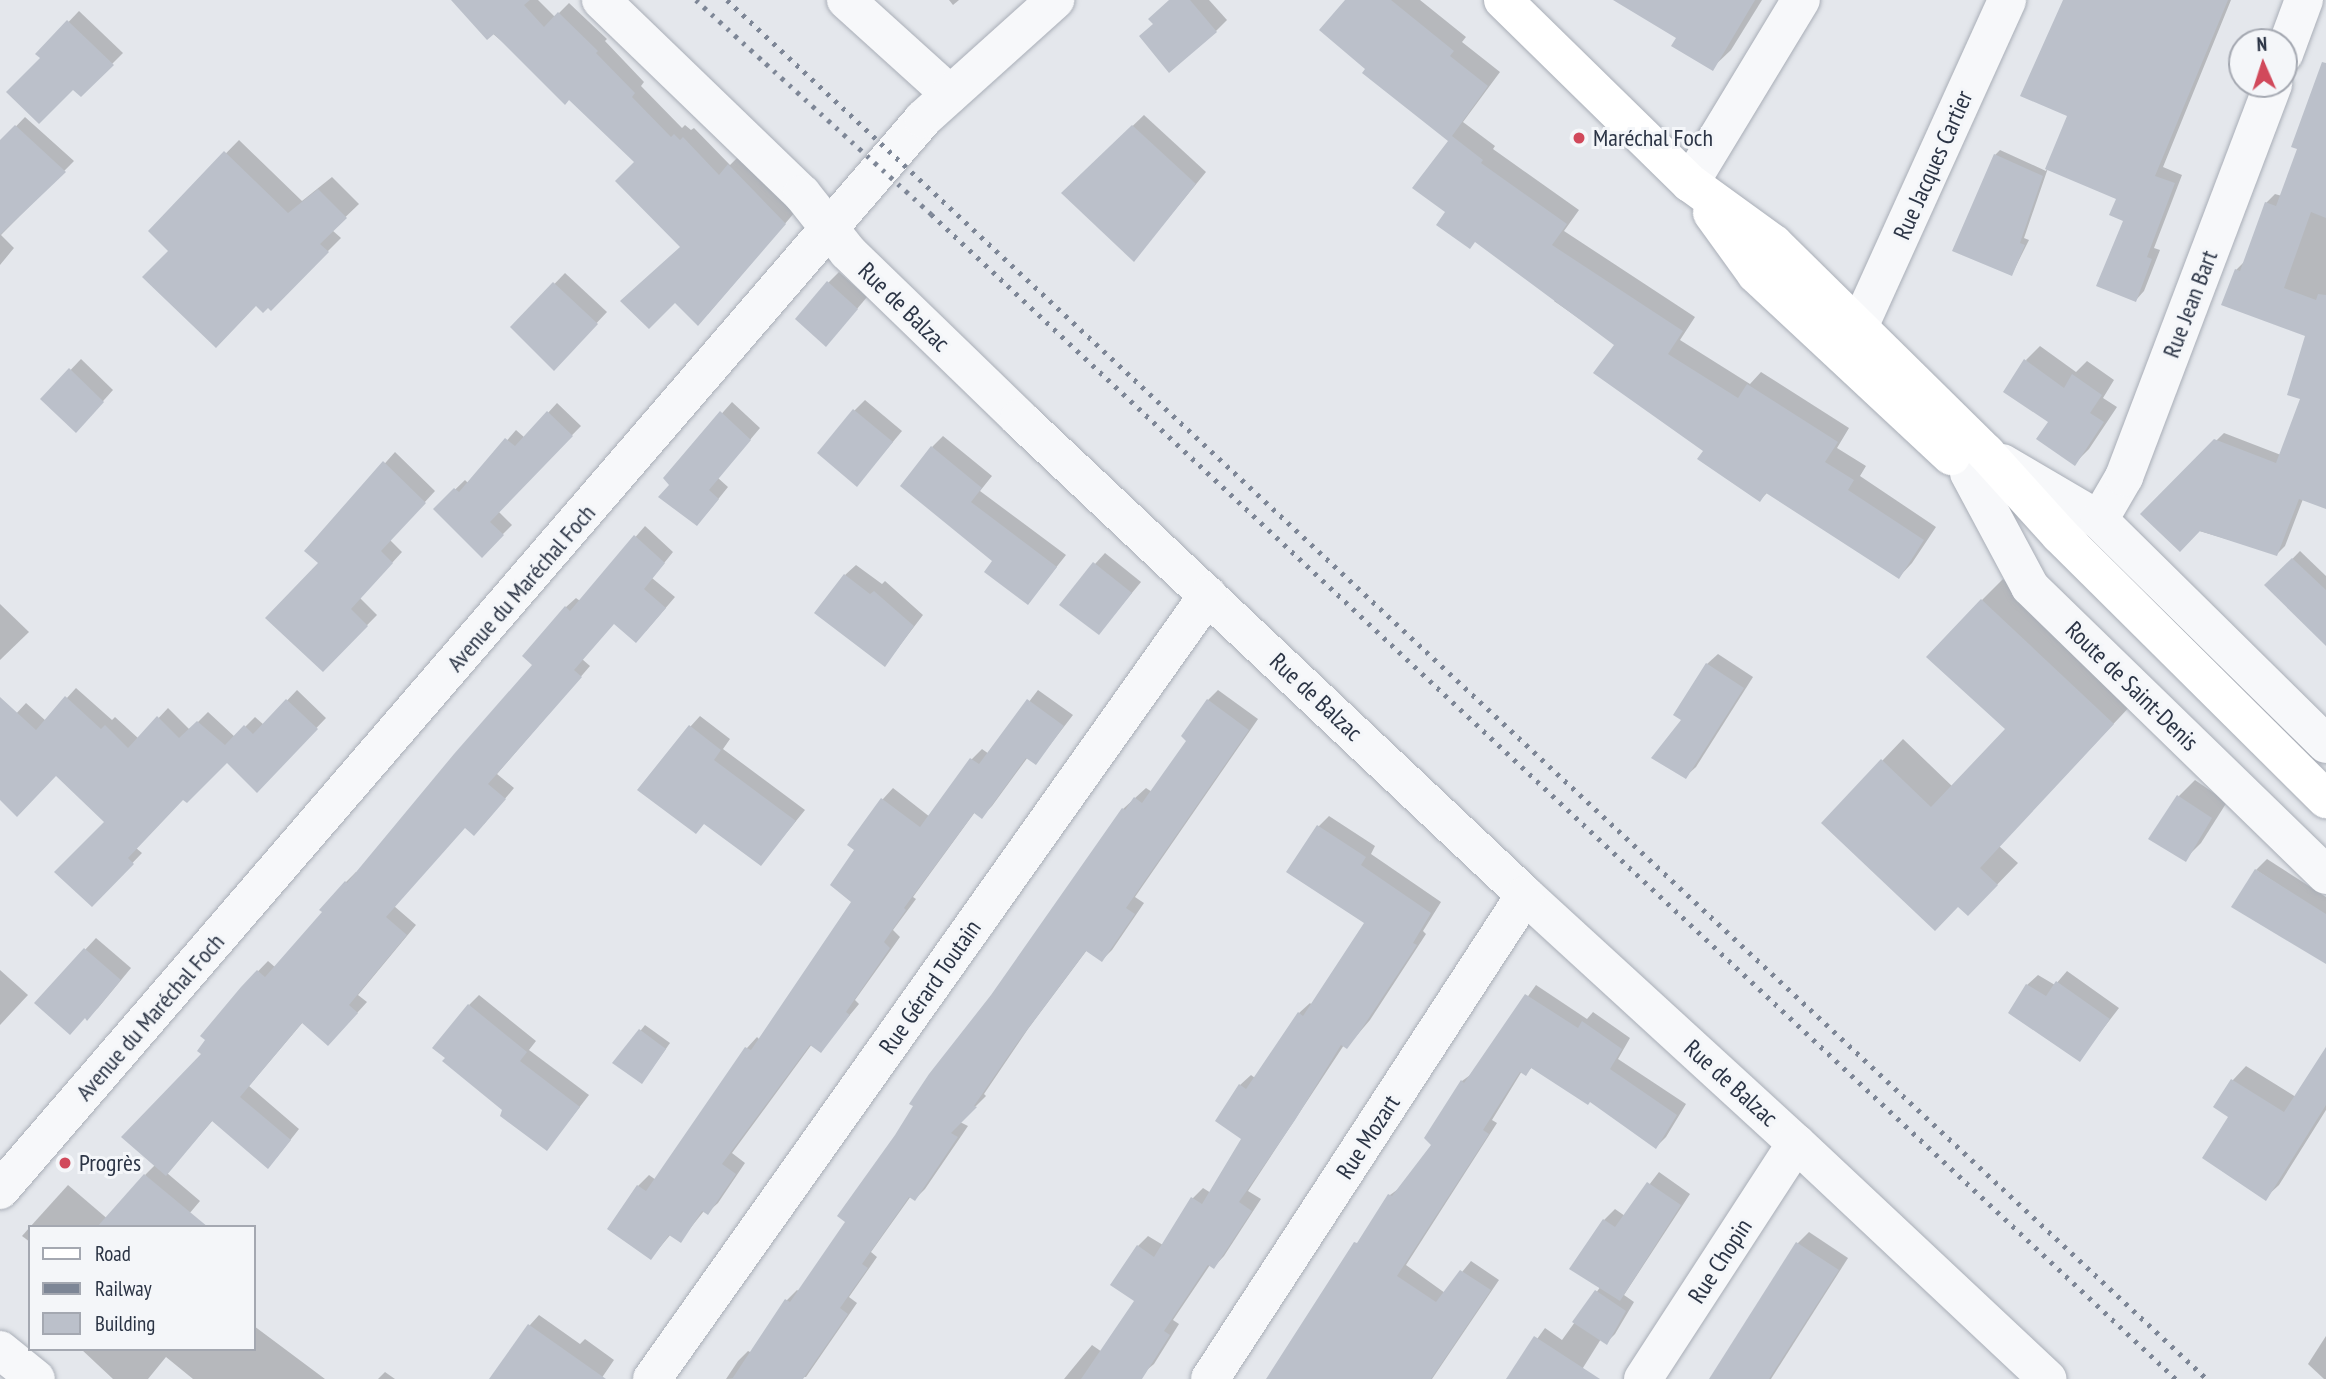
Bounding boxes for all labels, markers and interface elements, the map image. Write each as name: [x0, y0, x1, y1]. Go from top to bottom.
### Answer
north arrow: [2228, 28, 2298, 98]
text: N: [2256, 32, 2268, 56]
street label: Rue Jacques Cartier: [1887, 86, 1979, 244]
place label: Maréchal Foch: [1593, 124, 1713, 152]
marker: Maréchal Foch: [1571, 130, 1587, 146]
street label: Rue Jean Bart: [2156, 246, 2224, 362]
street label: Rue de Balzac: [852, 256, 956, 358]
street label: Avenue du Maréchal Foch: [441, 499, 601, 677]
street label: Route de Saint-Denis: [2060, 615, 2204, 757]
street label: Rue de Balzac: [1264, 647, 1368, 747]
street label: Rue Gérard Toutain: [873, 914, 987, 1060]
street label: Avenue du Maréchal Foch: [70, 928, 230, 1106]
street label: Rue de Balzac: [1678, 1034, 1784, 1132]
street label: Rue Mozart: [1330, 1090, 1406, 1184]
place label: Progrès: [79, 1149, 141, 1177]
marker: Progrès: [57, 1155, 73, 1171]
street label: Rue Chopin: [1682, 1213, 1758, 1309]
legend: [28, 1225, 256, 1351]
text: Road: [95, 1240, 131, 1267]
text: Railway: [95, 1275, 152, 1302]
text: Building: [95, 1310, 155, 1337]

